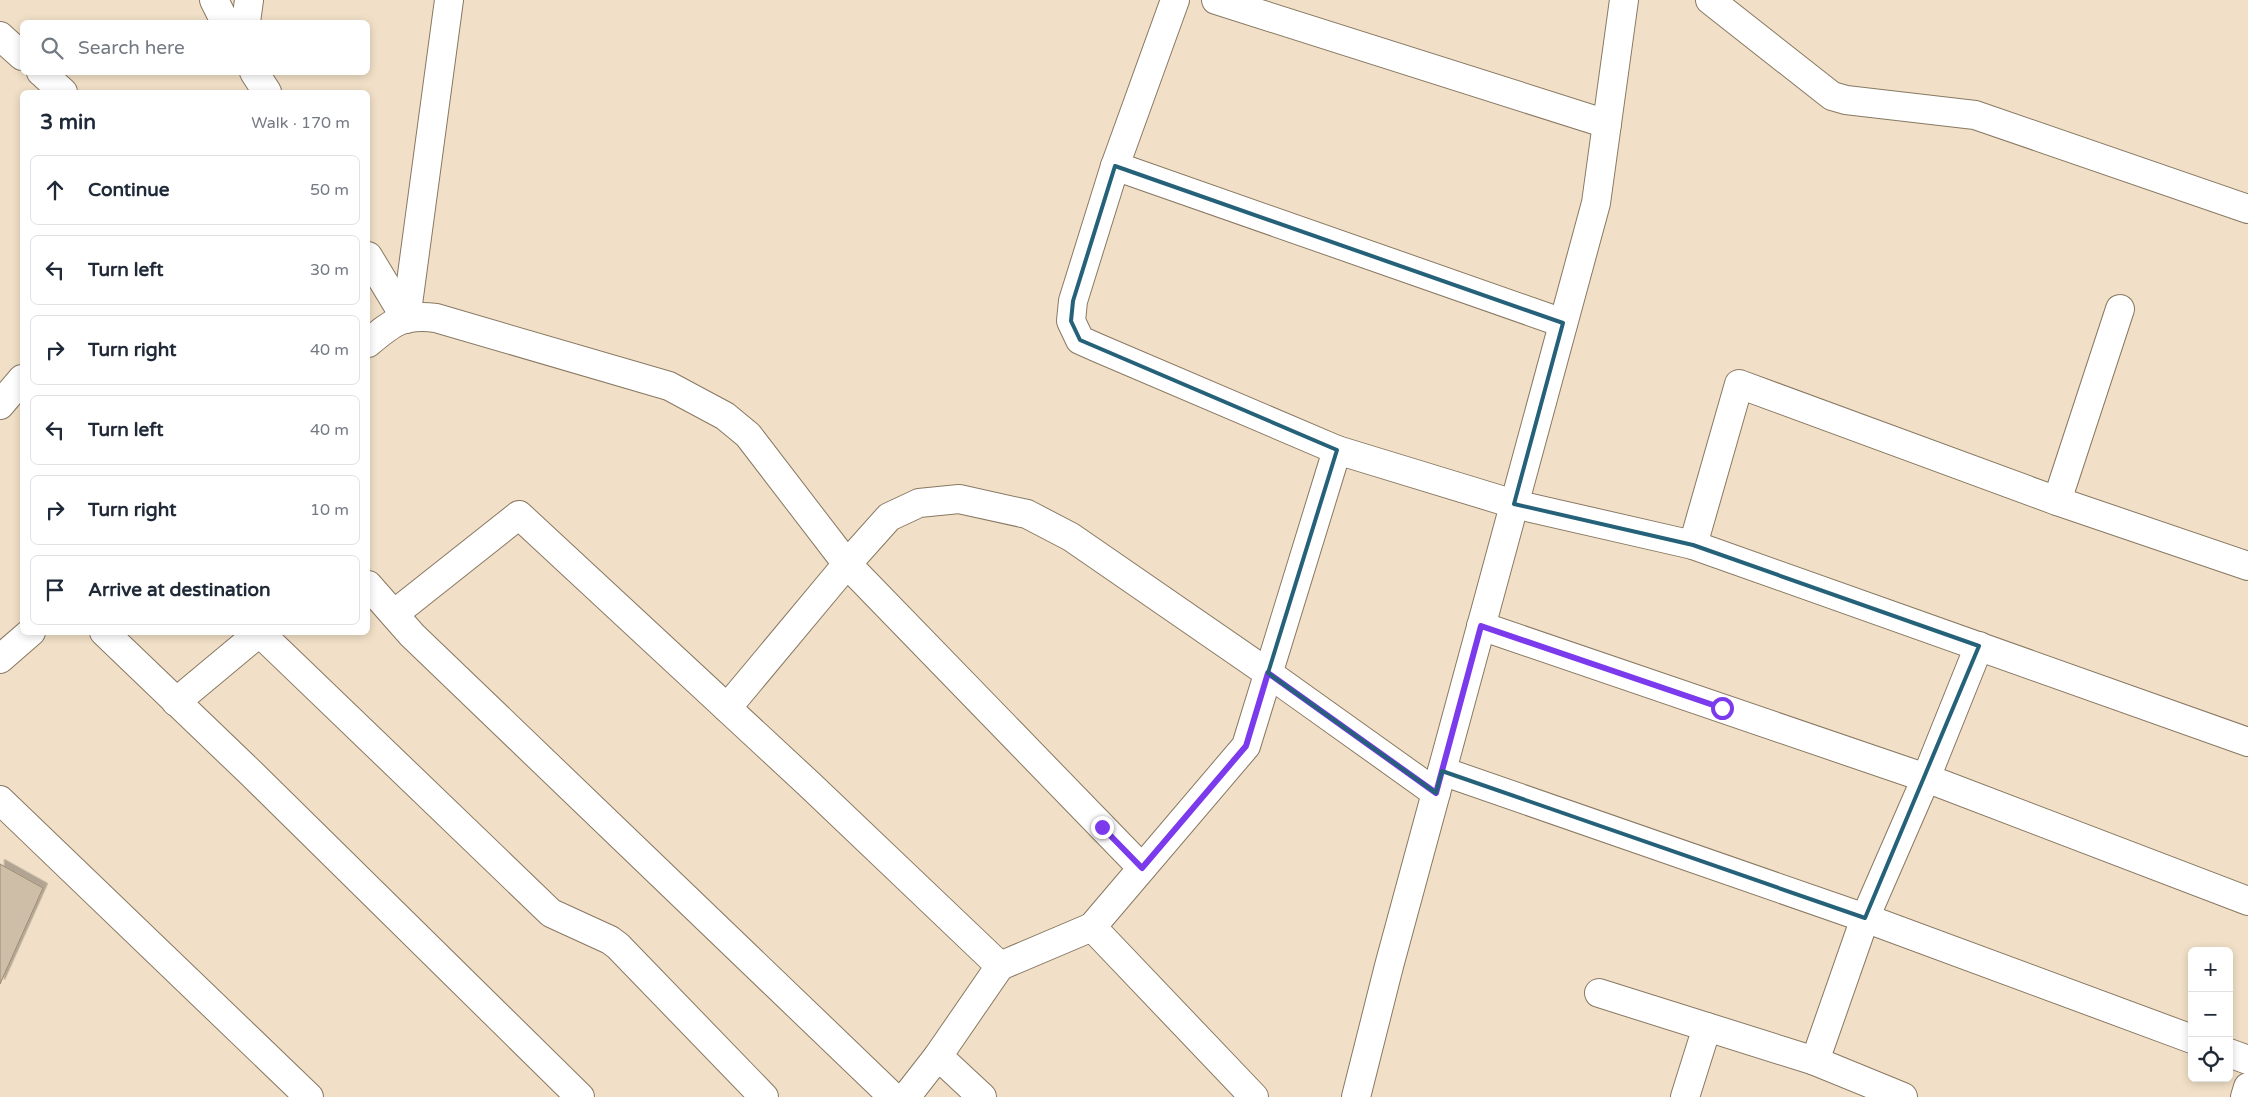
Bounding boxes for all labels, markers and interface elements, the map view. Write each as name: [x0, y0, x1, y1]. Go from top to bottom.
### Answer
search box: [20, 20, 370, 75]
icon: search: [38, 34, 66, 62]
text: Search here: [78, 37, 185, 59]
text: 3 min: [40, 110, 96, 135]
text: Walk · 170 m: [251, 113, 350, 133]
icon: ahead: [41, 176, 69, 204]
text: Continue: [88, 179, 170, 201]
text: 50 m: [310, 180, 349, 200]
icon: left: [41, 256, 69, 284]
text: Turn left: [88, 259, 164, 281]
text: 30 m: [310, 260, 349, 280]
icon: right: [41, 336, 69, 364]
text: Turn right: [88, 339, 176, 361]
text: 40 m: [310, 340, 349, 360]
icon: left: [41, 416, 69, 444]
text: Turn left: [88, 419, 164, 441]
text: 40 m: [310, 420, 349, 440]
icon: right: [41, 496, 69, 524]
text: Turn right: [88, 499, 176, 521]
text: 10 m: [310, 500, 349, 520]
icon: arrive: [41, 576, 69, 604]
text: Arrive at destination: [88, 579, 271, 601]
route start: [1711, 697, 1734, 720]
route end: [1091, 816, 1114, 839]
map controls: [2188, 947, 2233, 1082]
button: +: [2188, 947, 2233, 992]
button: −: [2188, 992, 2233, 1037]
button: locate: [2188, 1037, 2233, 1082]

